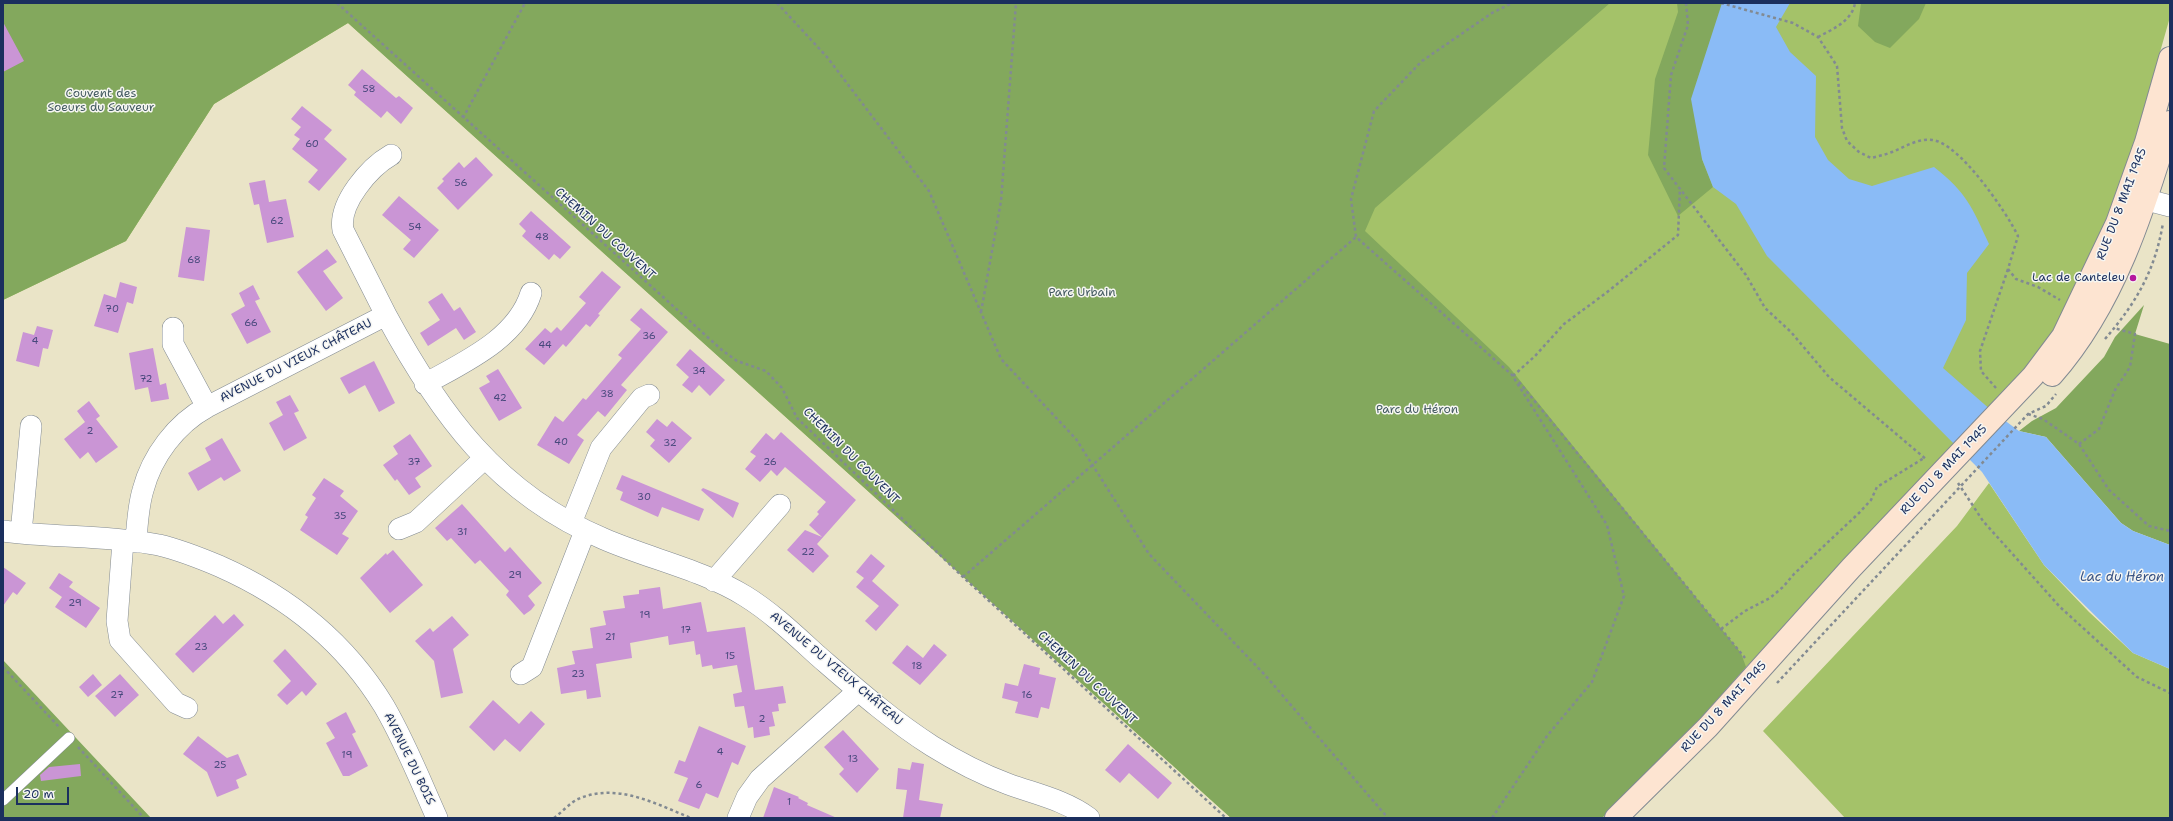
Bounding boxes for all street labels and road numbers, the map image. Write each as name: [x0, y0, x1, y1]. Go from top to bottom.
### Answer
street label: RUE DU 8 MAI 1945: [2094, 146, 2150, 262]
street label: CHEMIN DU COUVENT: [552, 185, 658, 283]
street label: AVENUE DU VIEUX CHÂTEAU: [217, 316, 375, 406]
street label: CHEMIN DU COUVENT: [800, 405, 902, 507]
street label: RUE DU 8 MAI 1945: [1897, 422, 1991, 518]
street label: AVENUE DU VIEUX CHÂTEAU: [767, 609, 905, 729]
street label: CHEMIN DU COUVENT: [1034, 628, 1140, 728]
street label: RUE DU 8 MAI 1945: [1678, 659, 1770, 755]
street label: AVENUE DU BOIS: [380, 710, 438, 808]

